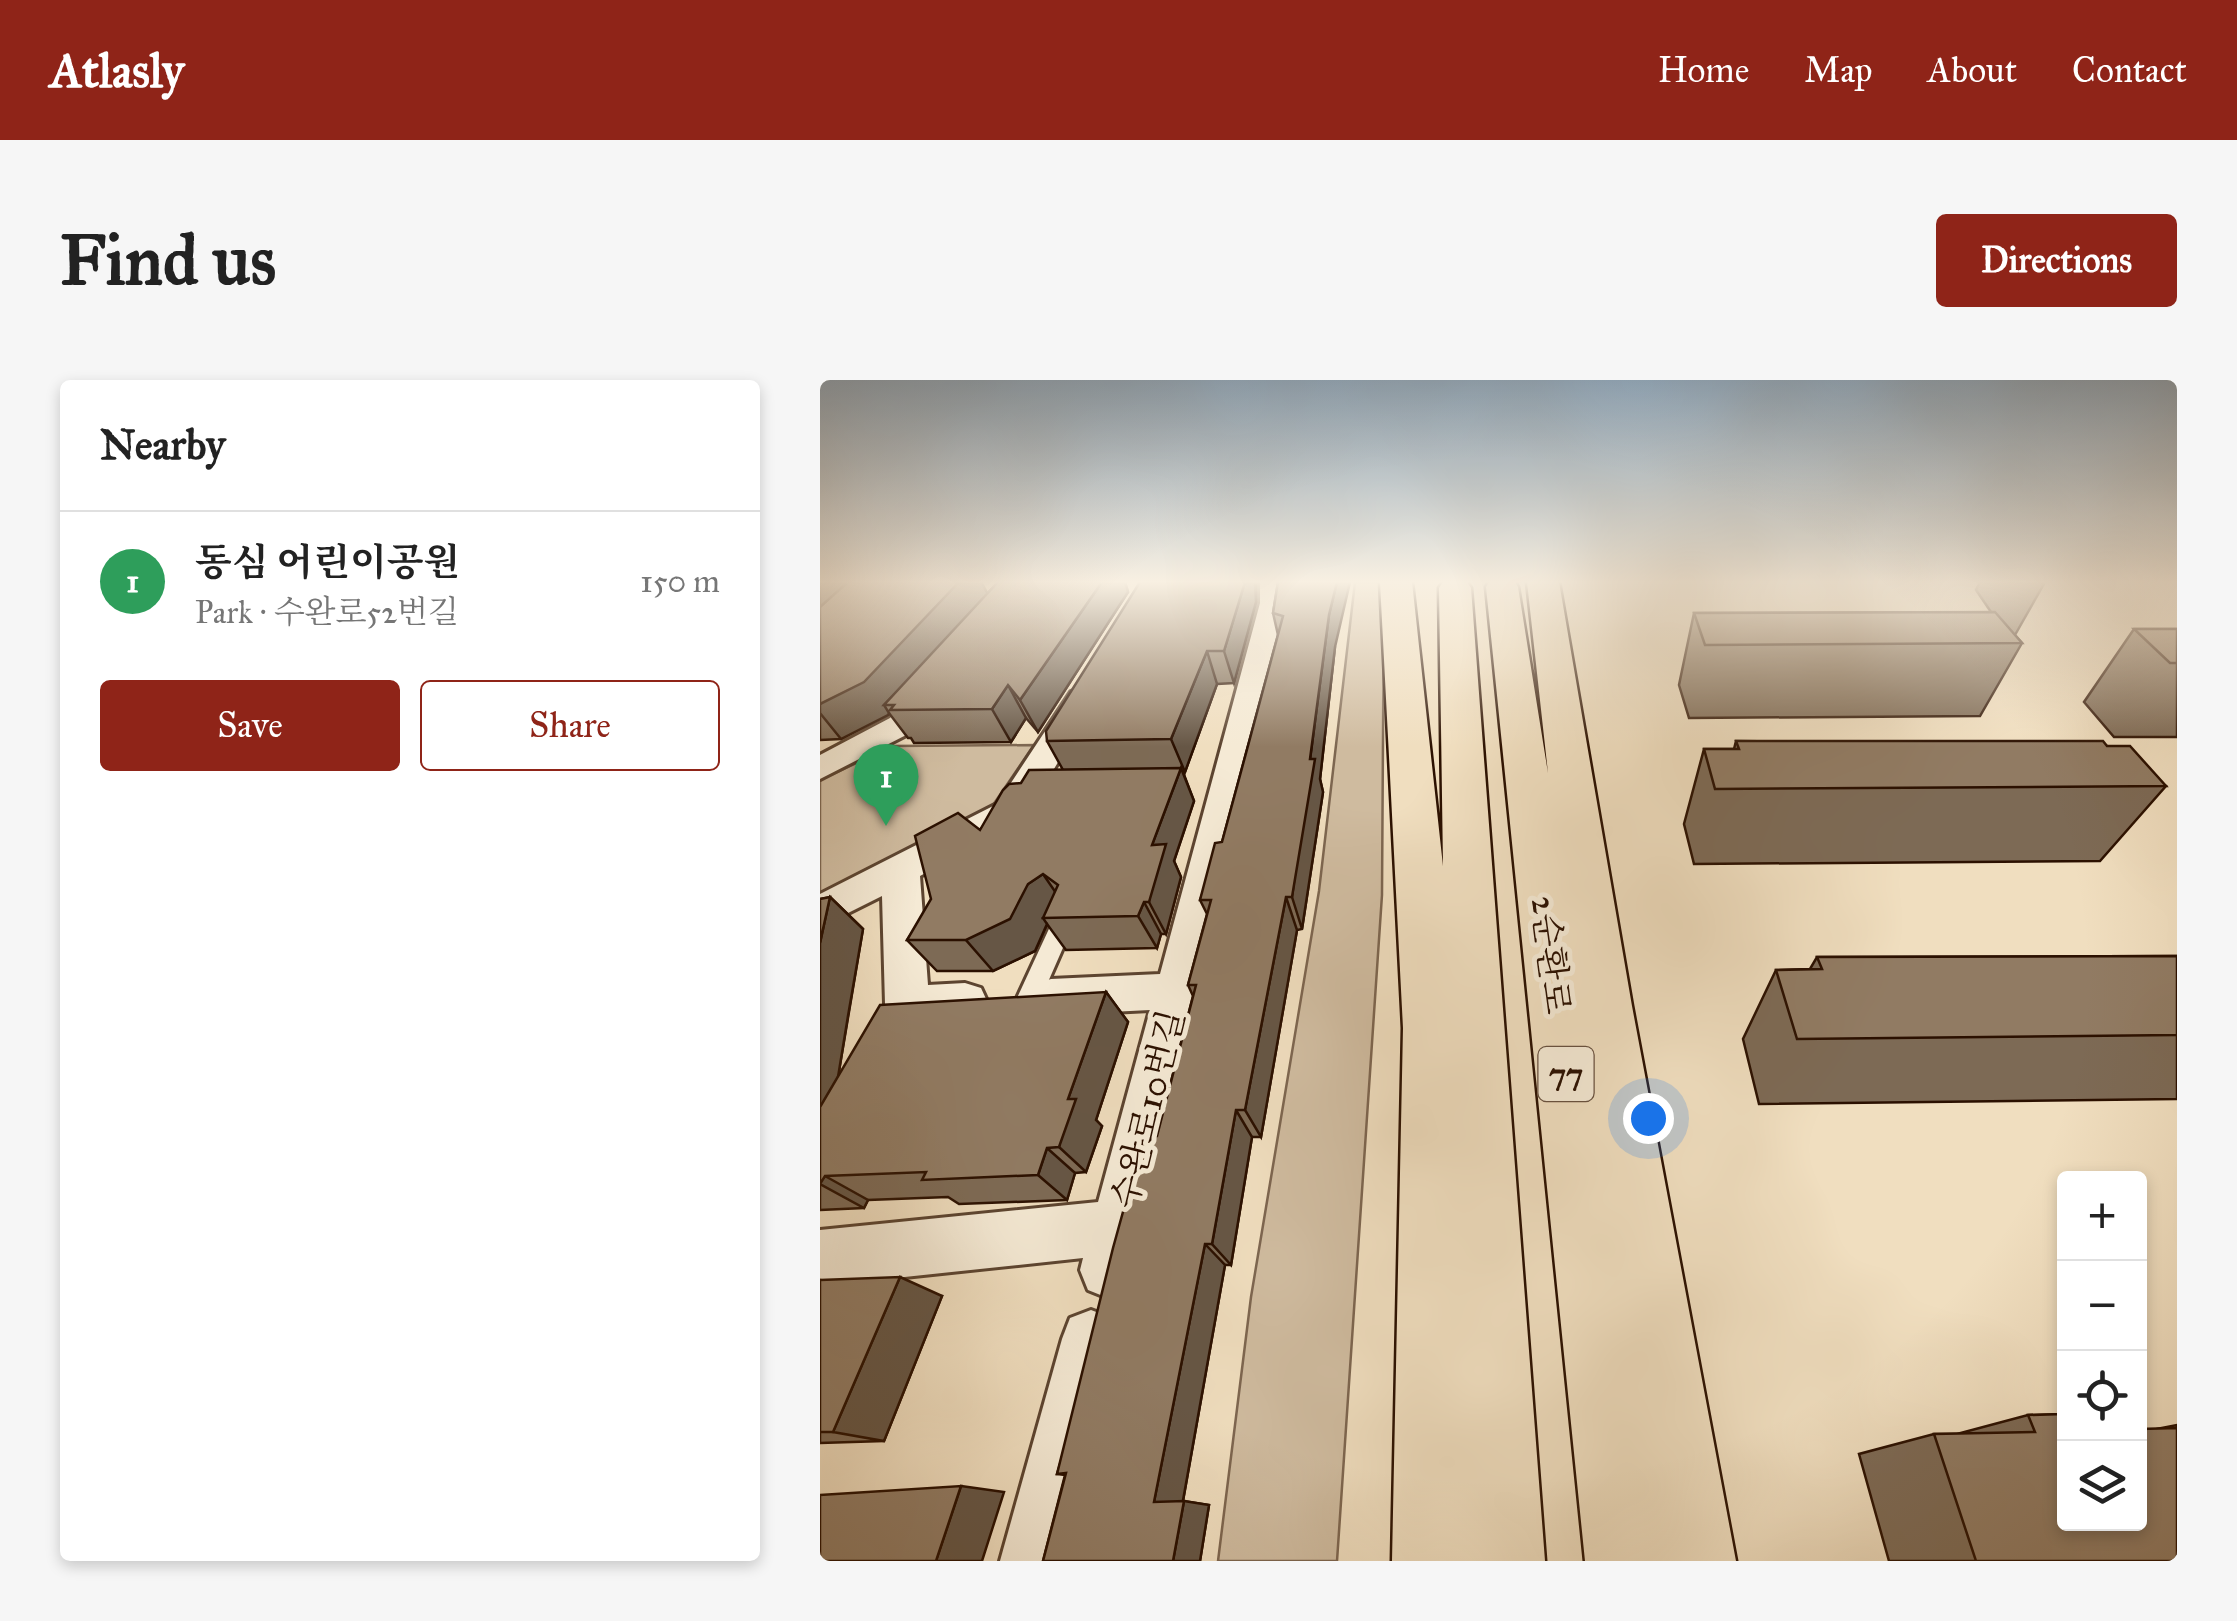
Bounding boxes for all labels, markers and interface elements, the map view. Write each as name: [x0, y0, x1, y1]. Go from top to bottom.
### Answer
text: Atlasly: [50, 41, 184, 100]
text: Home: [1658, 49, 1749, 92]
text: Map: [1804, 49, 1873, 92]
text: About: [1928, 49, 2017, 92]
text: Contact: [2072, 49, 2187, 92]
button: Directions: [1936, 214, 2177, 307]
text: Find us: [60, 218, 276, 303]
text: Nearby: [100, 419, 225, 471]
text: 동심 어린이공원: [195, 539, 460, 585]
text: 1: [126, 562, 139, 601]
text: 150 m: [640, 562, 720, 601]
text: Park · 수완로52번길: [195, 593, 459, 632]
button: Save: [100, 680, 400, 771]
button: Share: [420, 680, 720, 771]
pin: 1: [854, 744, 918, 826]
street label: 2순환로: [1522, 894, 1579, 1017]
street label: 수완로10번길: [1103, 1005, 1194, 1213]
road number: 77: [1538, 1047, 1594, 1101]
your location: [1623, 1093, 1674, 1144]
map controls: [2057, 1171, 2147, 1531]
button: +: [2057, 1171, 2147, 1261]
button: −: [2057, 1261, 2147, 1351]
button: locate: [2057, 1351, 2147, 1441]
button: layers: [2057, 1441, 2147, 1531]

